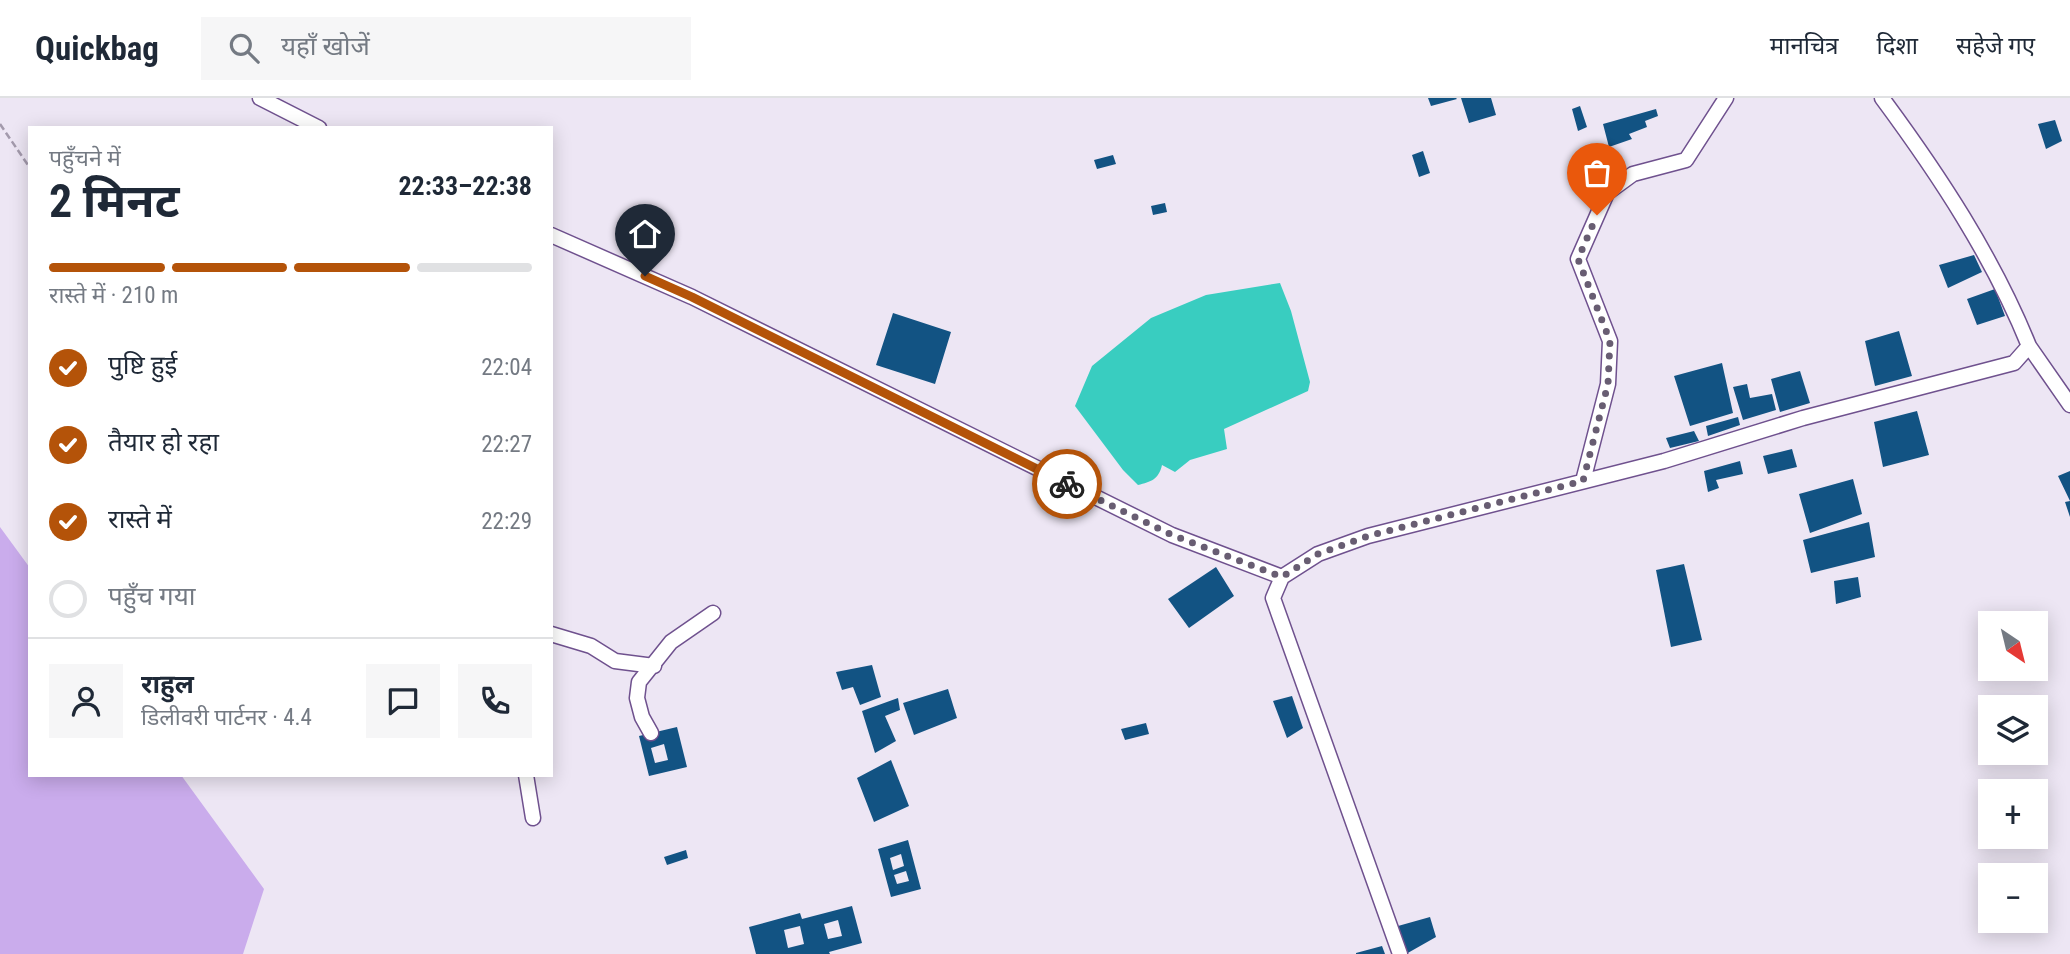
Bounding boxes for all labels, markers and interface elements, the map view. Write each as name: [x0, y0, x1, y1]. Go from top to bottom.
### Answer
search box: [201, 17, 691, 80]
text: Quickbag: [35, 29, 159, 68]
icon: search: [225, 29, 263, 67]
text: यहाँ खोजें: [281, 31, 370, 61]
text: मानचित्र: [1770, 32, 1838, 60]
text: दिशा: [1876, 32, 1918, 60]
text: सहेजे गए: [1956, 32, 2035, 60]
pin: [1567, 143, 1627, 215]
text: पहुँचने में: [49, 145, 121, 172]
icon: bag: [1578, 154, 1616, 192]
text: 22:33–22:38: [398, 171, 532, 201]
text: 2 मिनट: [49, 174, 179, 228]
pin: [615, 204, 675, 276]
icon: home: [626, 215, 664, 253]
text: रास्ते में · 210 m: [49, 282, 178, 309]
icon: check: [49, 349, 87, 387]
text: पुष्टि हुई: [108, 350, 177, 380]
text: 22:04: [481, 354, 532, 381]
icon: check: [49, 426, 87, 464]
text: तैयार हो रहा: [108, 427, 219, 457]
text: 22:27: [481, 431, 532, 458]
courier: [1032, 449, 1102, 519]
icon: bike: [1048, 465, 1086, 503]
icon: check: [49, 503, 87, 541]
text: रास्ते में: [108, 504, 172, 534]
text: 22:29: [481, 508, 532, 535]
text: पहुँच गया: [108, 581, 196, 611]
north arrow: [1978, 611, 2048, 681]
map controls: [1978, 611, 2048, 933]
button: person: [49, 664, 123, 738]
button: chat: [366, 664, 440, 738]
button: phone: [458, 664, 532, 738]
text: राहुल: [141, 669, 194, 699]
button: layers: [1978, 695, 2048, 765]
text: डिलीवरी पार्टनर · 4.4: [141, 704, 312, 731]
button: +: [1978, 779, 2048, 849]
button: −: [1978, 863, 2048, 933]

